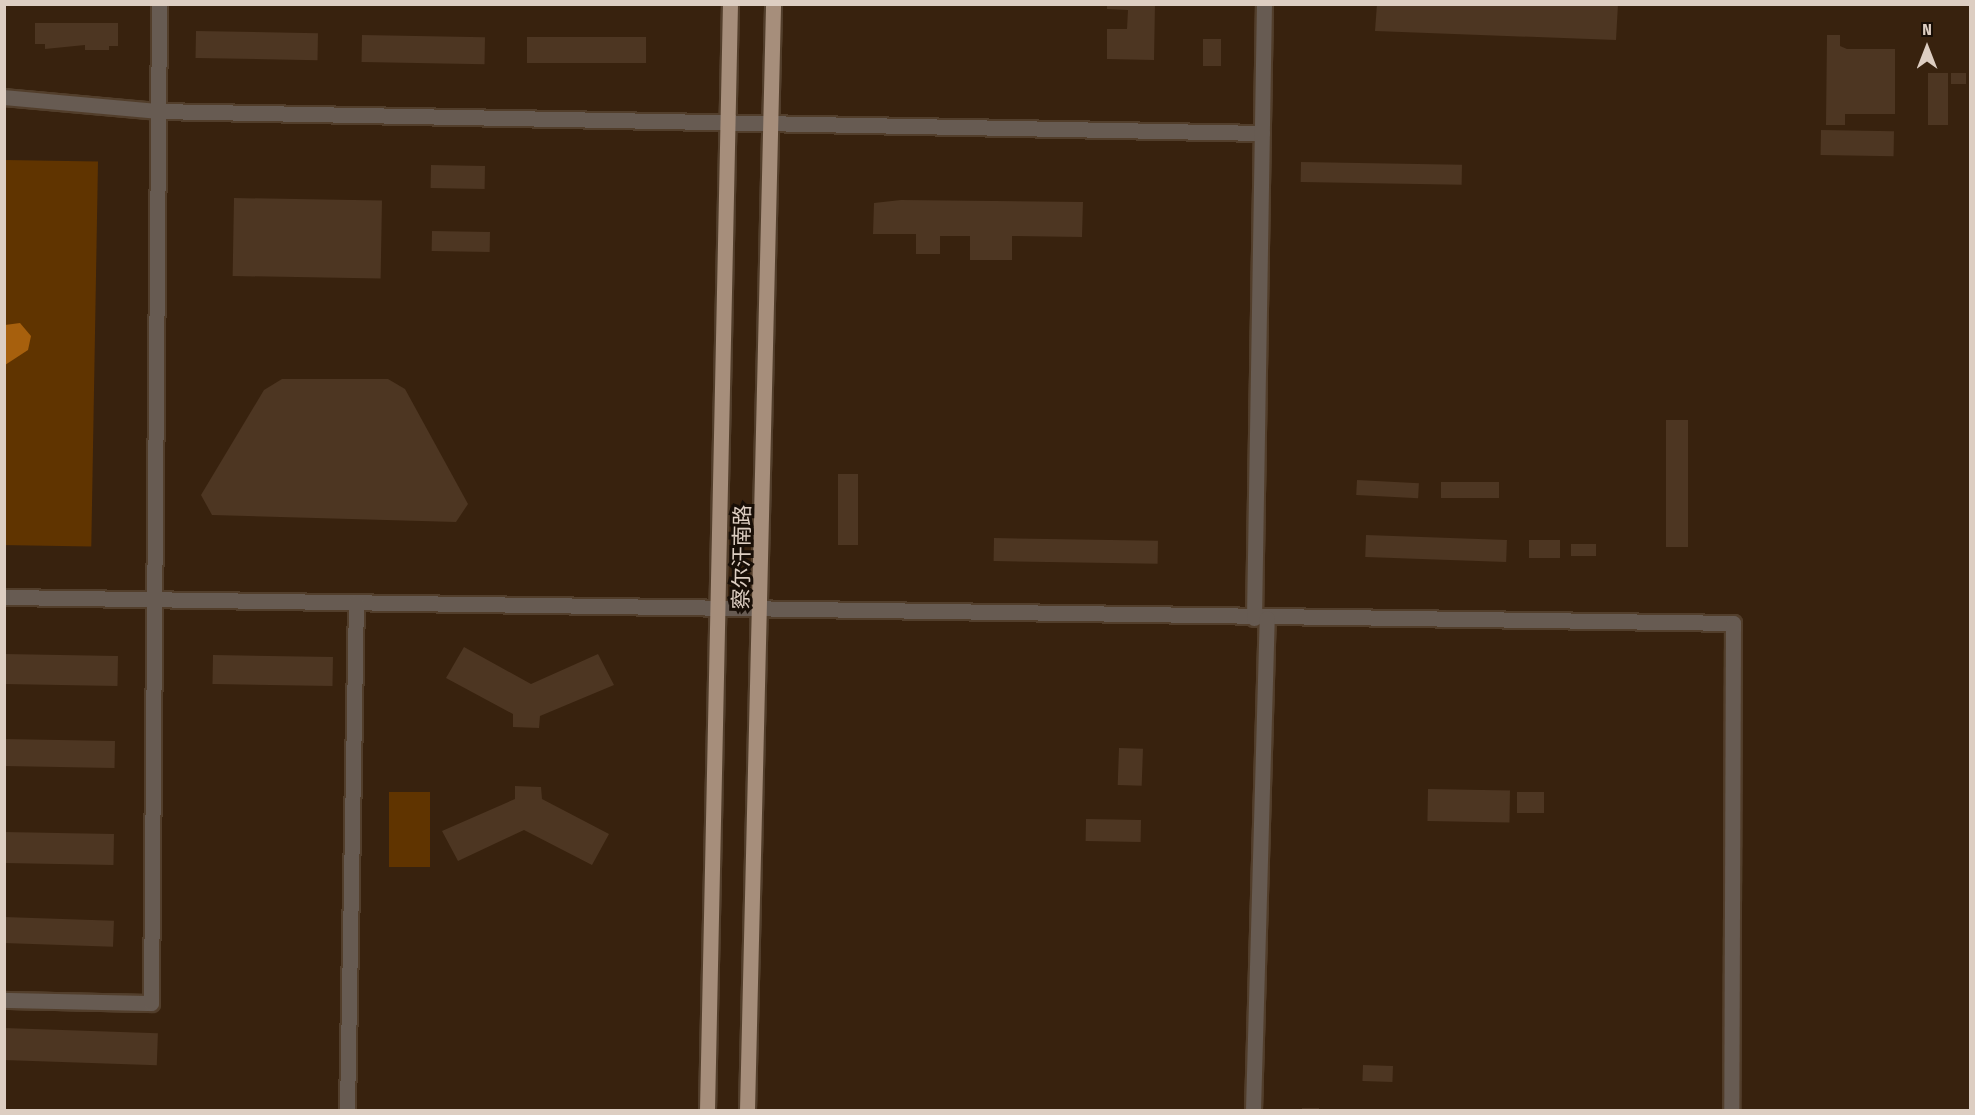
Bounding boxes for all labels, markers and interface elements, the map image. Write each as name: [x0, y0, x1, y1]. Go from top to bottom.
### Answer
north arrow: [1897, 18, 1957, 78]
text: N: [1922, 20, 1932, 39]
street label: 察尔汗南路: [728, 504, 756, 610]

